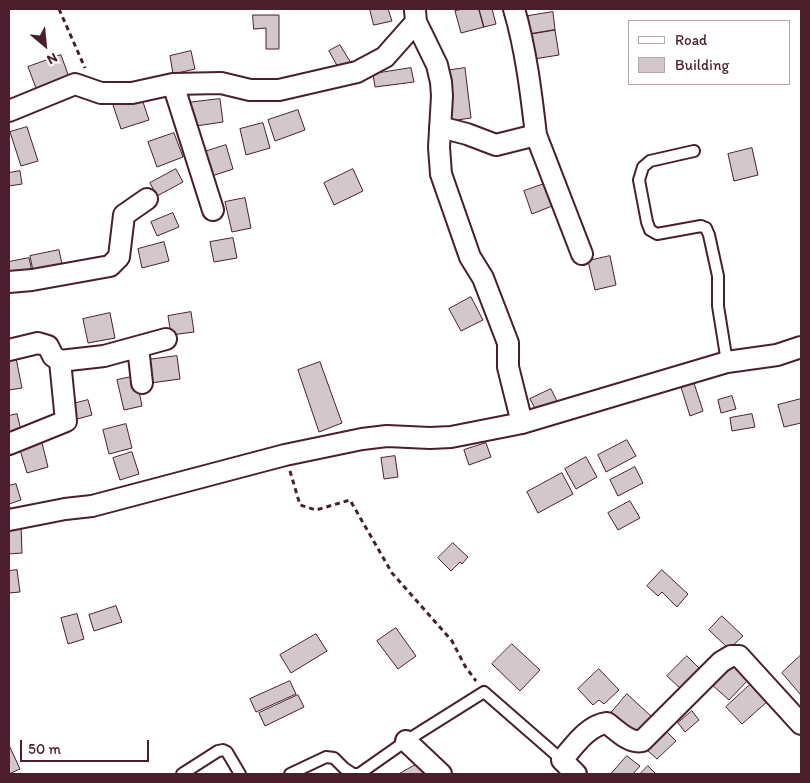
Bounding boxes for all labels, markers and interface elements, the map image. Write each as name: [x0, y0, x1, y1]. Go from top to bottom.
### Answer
north arrow: [20, 20, 70, 70]
legend: [628, 20, 790, 85]
text: Road: [675, 31, 707, 49]
text: N: [44, 49, 60, 68]
text: Building: [675, 56, 729, 74]
scale bar: [22, 730, 151, 762]
text: 50 m: [28, 740, 61, 758]

